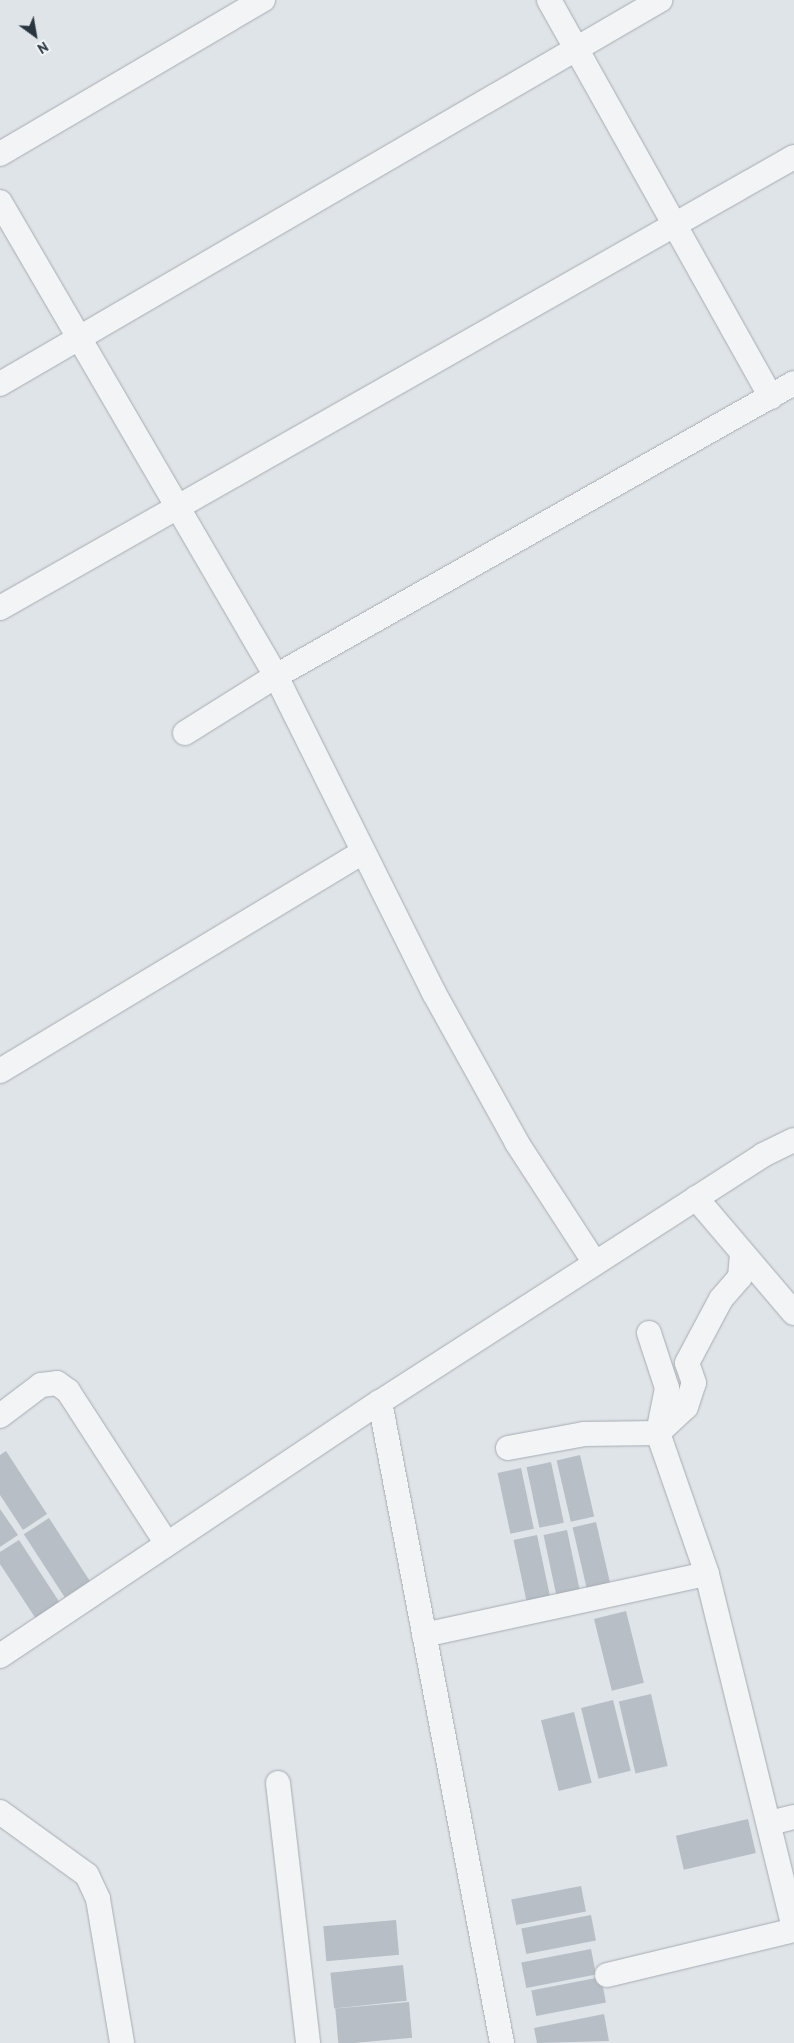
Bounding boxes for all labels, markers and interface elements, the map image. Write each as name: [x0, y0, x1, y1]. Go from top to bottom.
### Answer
north arrow: [10, 10, 60, 60]
text: N: [34, 38, 52, 58]

